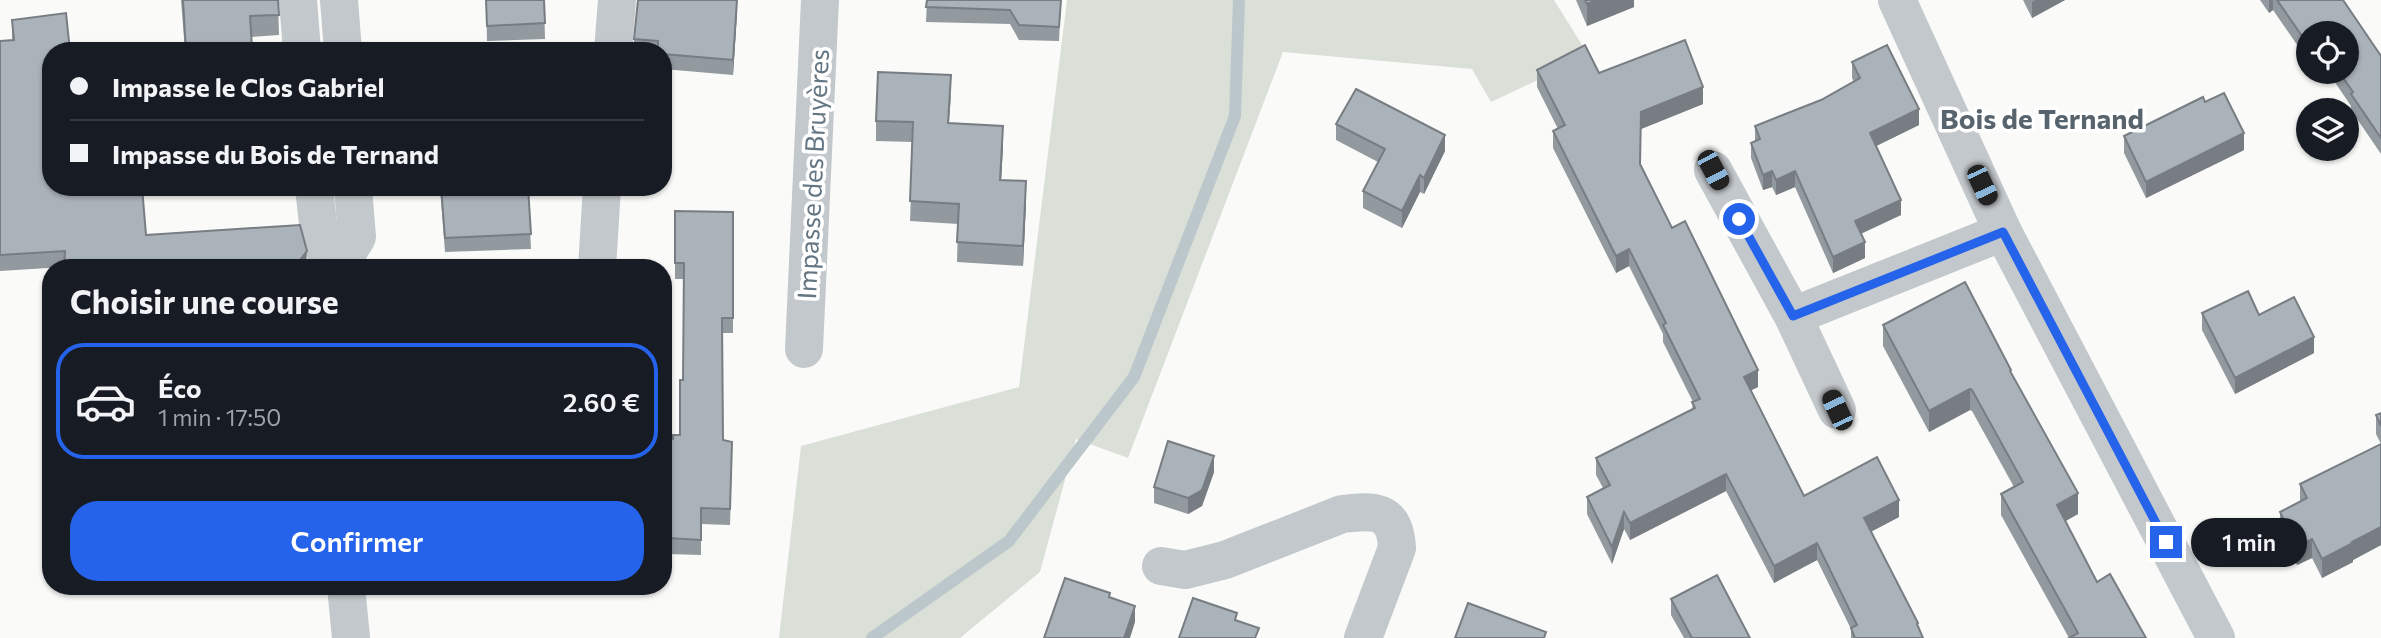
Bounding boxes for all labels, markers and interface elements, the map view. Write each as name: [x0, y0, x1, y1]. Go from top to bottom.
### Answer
map controls: [2296, 21, 2359, 161]
button: locate: [2296, 21, 2359, 84]
street label: Impasse des Bruyères: [790, 48, 834, 300]
text: Impasse le Clos Gabriel: [112, 71, 385, 102]
button: layers: [2296, 98, 2359, 161]
district label: Bois de Ternand: [1940, 101, 2144, 135]
text: Impasse du Bois de Ternand: [112, 138, 439, 169]
car: [1694, 147, 1733, 193]
car: [1964, 162, 2001, 208]
route start: [1723, 203, 1755, 235]
text: Choisir une course: [70, 281, 339, 321]
icon: car: [74, 370, 137, 433]
text: Éco: [158, 372, 202, 403]
text: 2.60 €: [563, 386, 640, 417]
car: [1819, 387, 1856, 433]
text: 1 min · 17:50: [158, 403, 281, 431]
button: Confirmer: [70, 501, 644, 581]
callout: 1 min: [2190, 518, 2306, 566]
route end: [2150, 526, 2182, 558]
text: 1 min: [2222, 528, 2276, 556]

